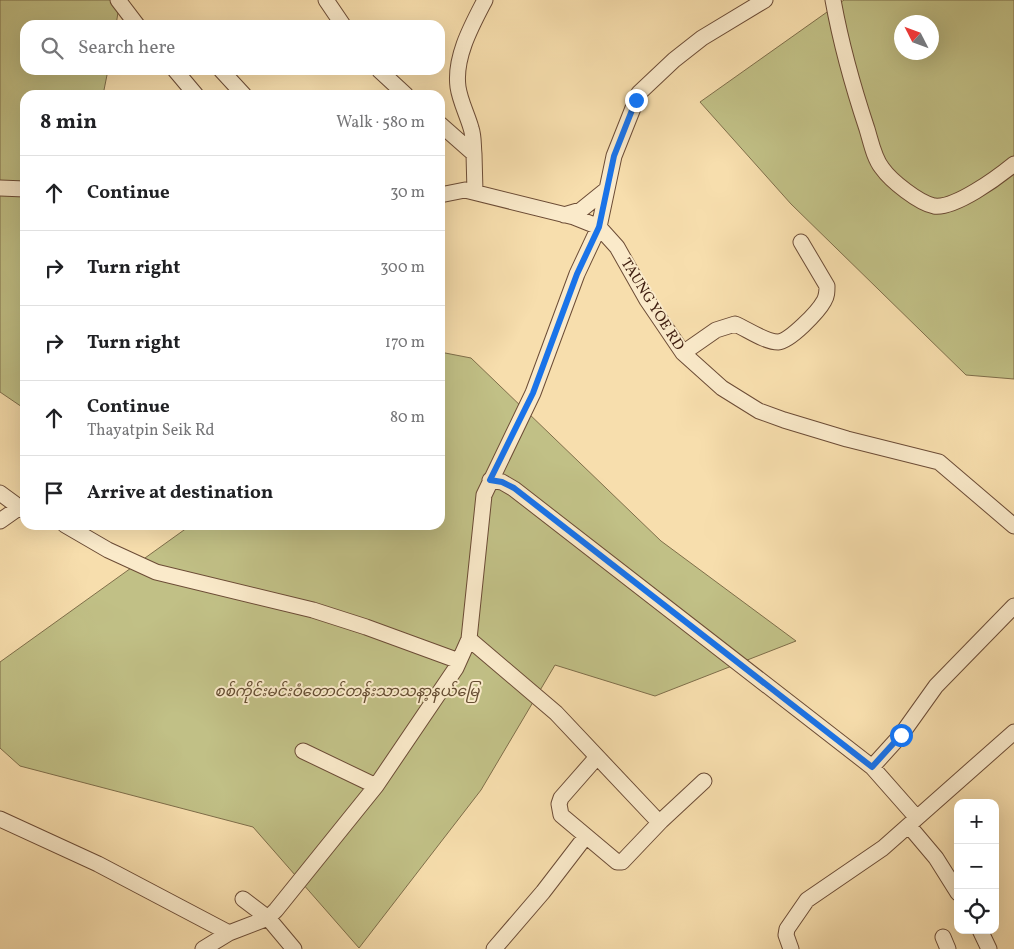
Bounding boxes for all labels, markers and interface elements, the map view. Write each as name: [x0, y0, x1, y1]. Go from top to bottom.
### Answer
north arrow: [894, 15, 939, 60]
search box: [20, 20, 445, 75]
icon: search: [38, 34, 66, 62]
text: Search here: [78, 35, 175, 61]
route end: [625, 89, 648, 112]
text: 8 min: [40, 108, 97, 137]
text: Walk · 580 m: [336, 112, 425, 134]
icon: ahead: [40, 179, 68, 207]
text: Continue: [87, 180, 170, 206]
text: 30 m: [390, 182, 425, 204]
icon: right: [40, 254, 68, 282]
street label: TAUNG YOE RD: [615, 254, 689, 355]
text: Turn right: [87, 255, 180, 281]
text: 300 m: [380, 257, 425, 279]
icon: right: [40, 329, 68, 357]
text: Turn right: [87, 330, 180, 356]
text: 170 m: [385, 332, 425, 354]
text: Continue: [87, 394, 170, 420]
icon: ahead: [40, 404, 68, 432]
text: 80 m: [390, 407, 425, 429]
text: Thayatpin Seik Rd: [87, 420, 215, 442]
icon: arrive: [40, 479, 68, 507]
text: Arrive at destination: [87, 480, 273, 506]
park label: စစ်ကိုင်းမင်းဝံတောင်တန်းသာသနာ့နယ်မြေ: [215, 680, 482, 703]
route start: [890, 724, 913, 747]
map controls: [954, 799, 999, 934]
button: +: [954, 799, 999, 844]
button: −: [954, 844, 999, 889]
button: locate: [954, 889, 999, 934]

